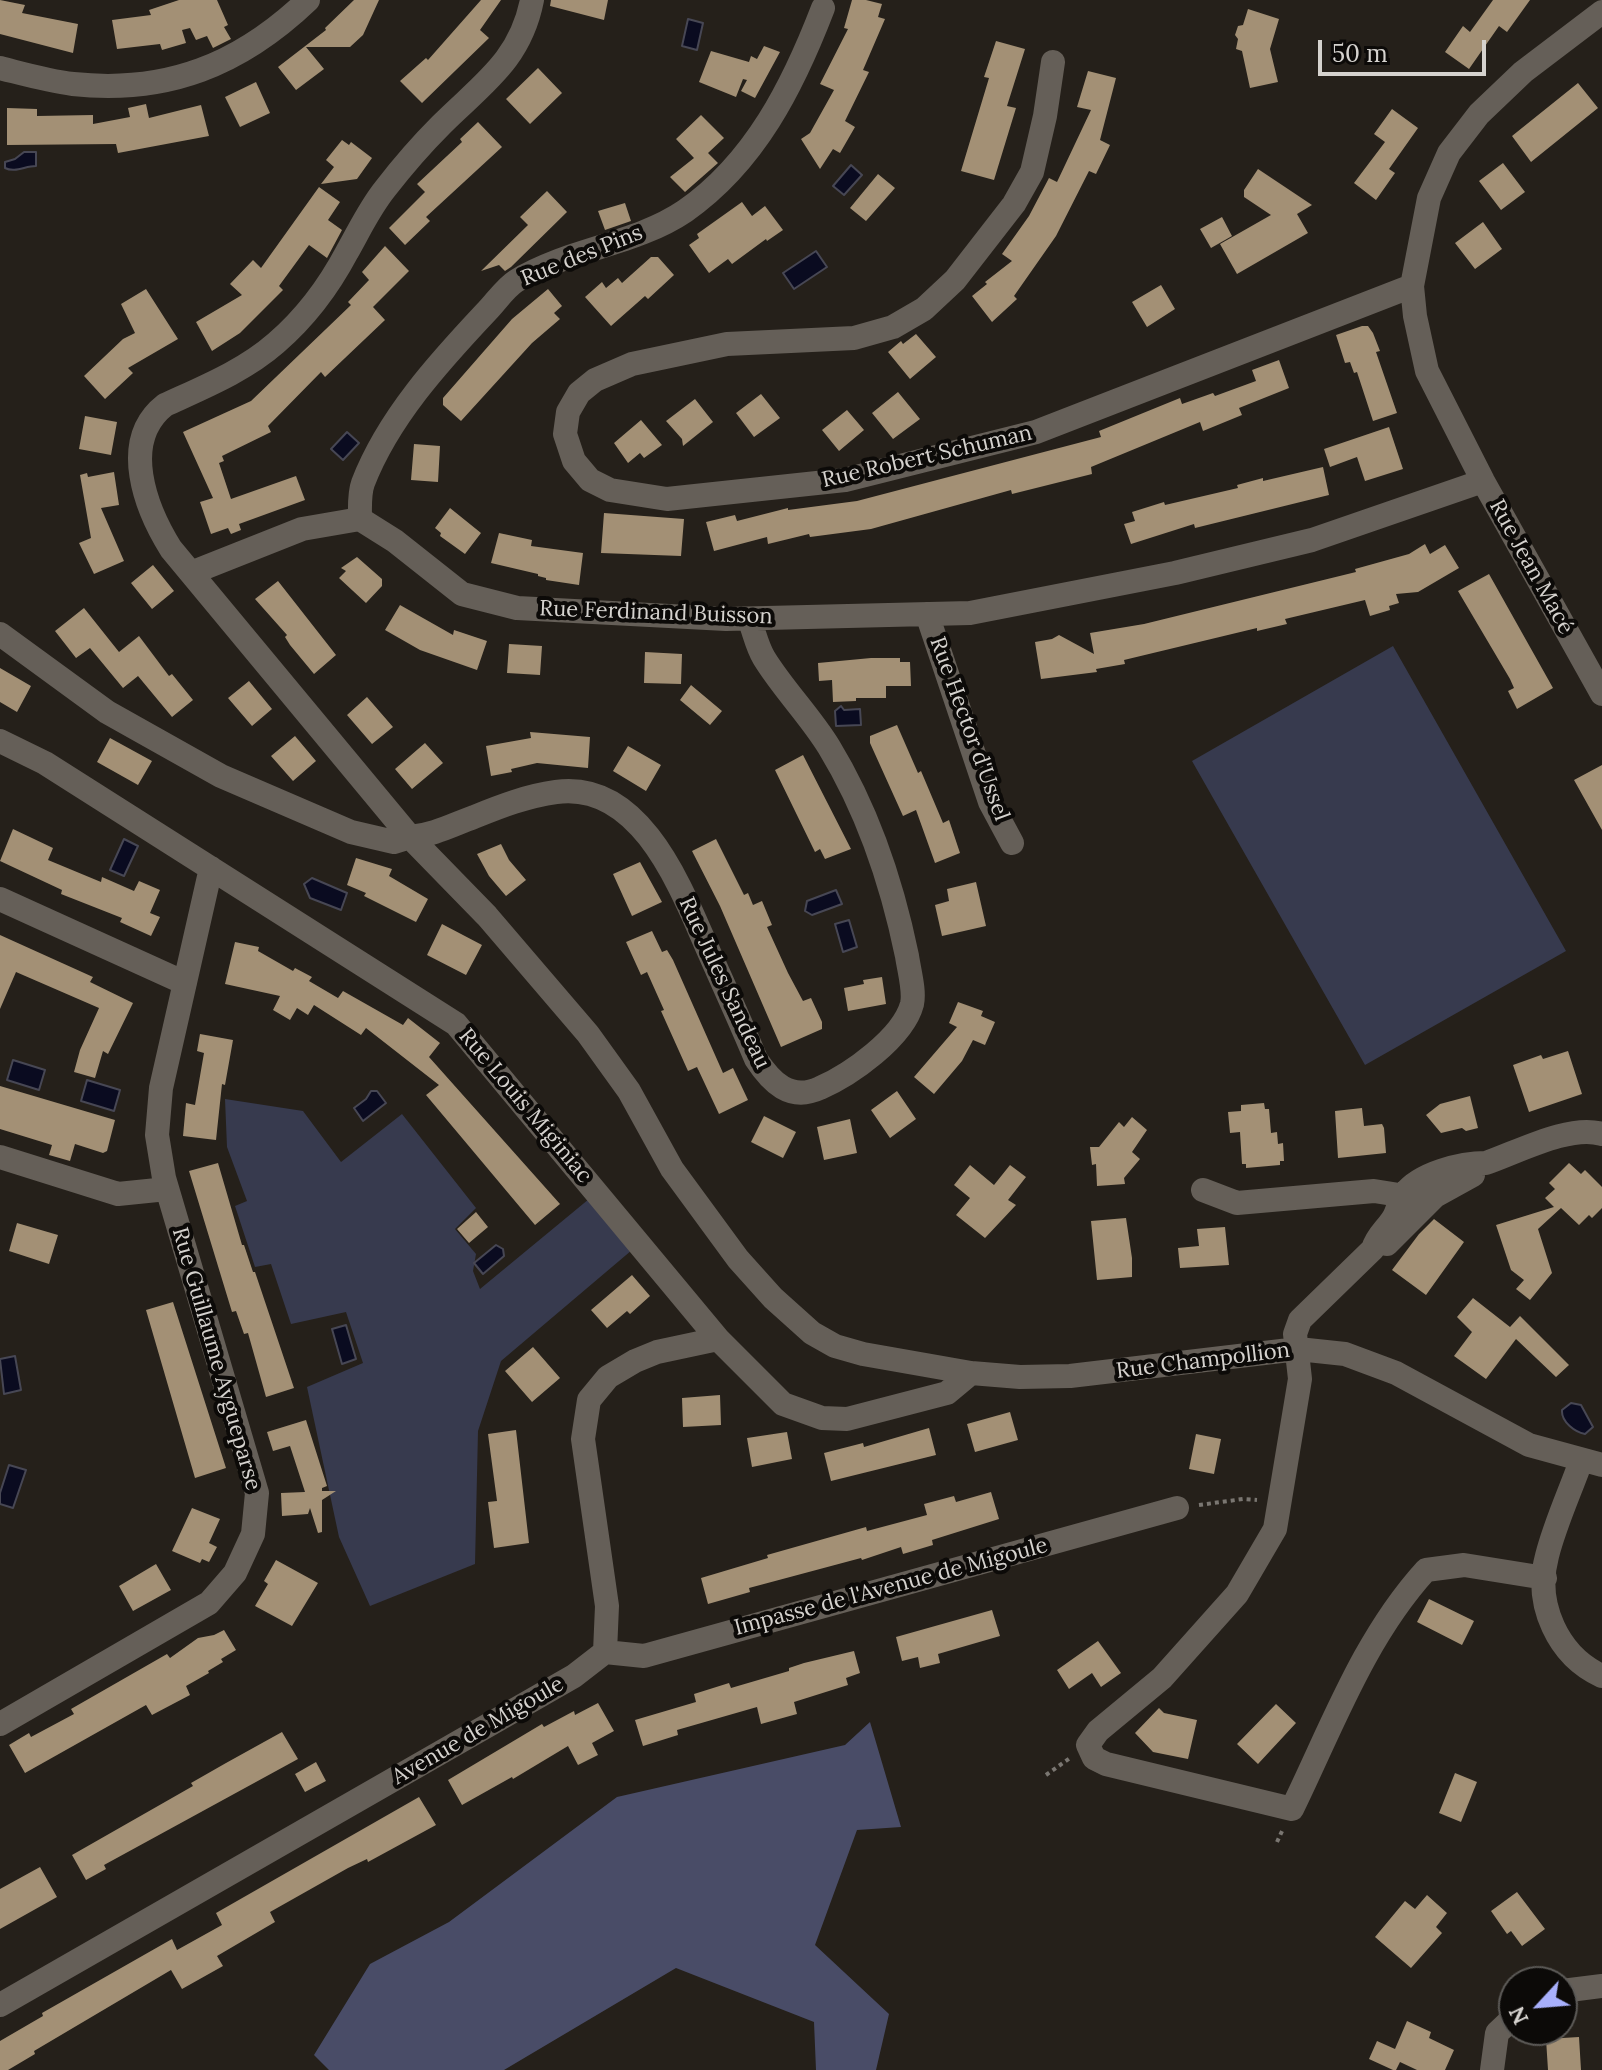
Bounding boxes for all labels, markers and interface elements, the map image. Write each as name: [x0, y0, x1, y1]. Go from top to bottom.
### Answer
scale bar: [1322, 24, 1490, 74]
text: 50 m: [1332, 38, 1388, 69]
street label: Rue des Pins: [517, 220, 647, 292]
street label: Rue Robert Schuman: [819, 420, 1035, 494]
street label: Rue Jean Macé: [1483, 495, 1579, 639]
street label: Rue Ferdinand Buisson: [539, 596, 773, 630]
street label: Rue Hector d'Ussel: [923, 633, 1015, 825]
street label: Rue Jules Sandeau: [673, 893, 775, 1073]
street label: Rue Louis Miginiac: [453, 1023, 597, 1189]
street label: Rue Guillaume Aygueparse: [166, 1224, 266, 1494]
street label: Rue Champollion: [1115, 1337, 1291, 1385]
street label: Impasse de l'Avenue de Migoule: [731, 1532, 1051, 1642]
street label: Avenue de Migoule: [388, 1671, 568, 1791]
north arrow: [1498, 1966, 1578, 2046]
text: N: [1502, 2002, 1535, 2029]

